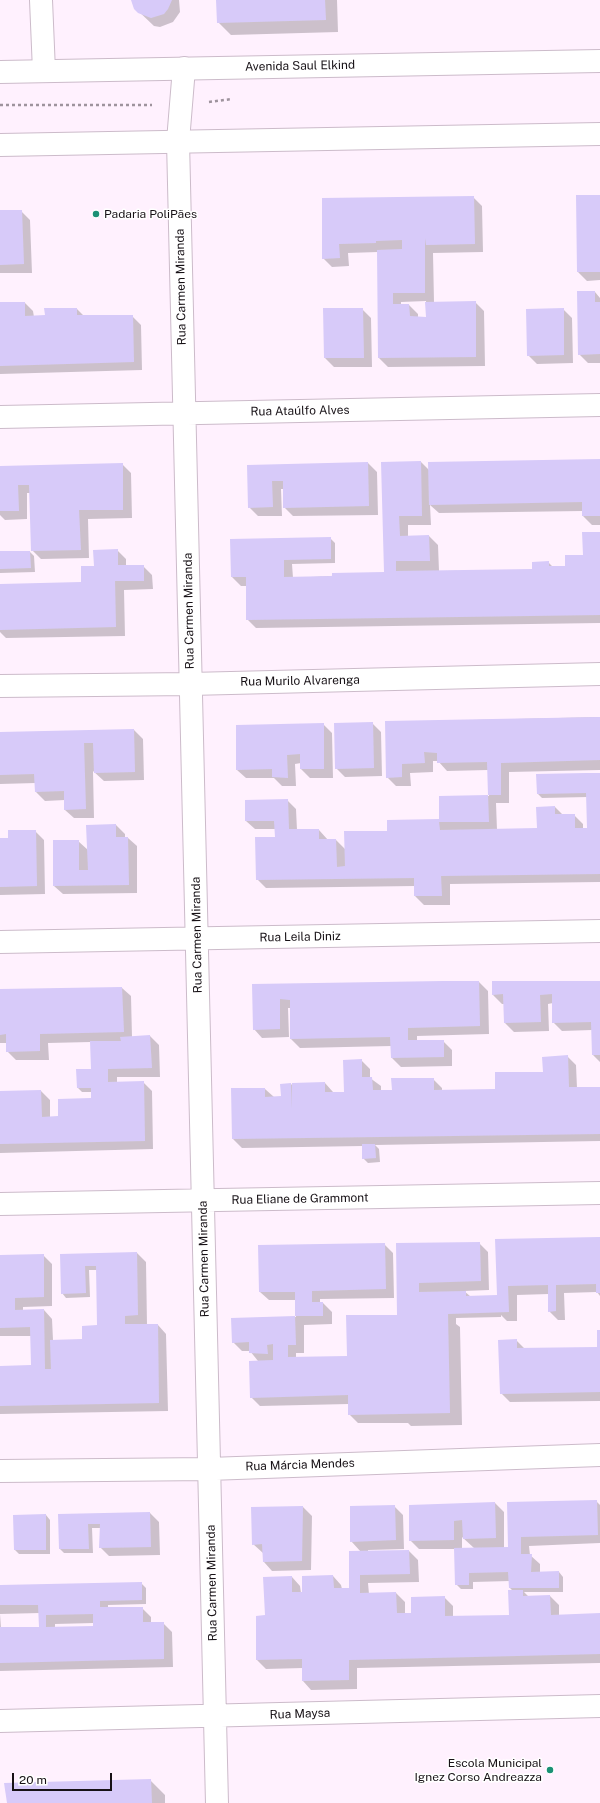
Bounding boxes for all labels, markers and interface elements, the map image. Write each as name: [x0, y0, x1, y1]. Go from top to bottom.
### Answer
street label: Avenida Saul Elkind: [245, 58, 355, 74]
place label: Padaria PoliPães: [104, 207, 197, 221]
marker: Padaria PoliPães: [91, 209, 101, 219]
street label: Rua Carmen Miranda: [173, 229, 189, 345]
street label: Rua Ataúlfo Alves: [250, 403, 350, 419]
street label: Rua Carmen Miranda: [181, 553, 197, 669]
street label: Rua Murilo Alvarenga: [240, 673, 360, 689]
street label: Rua Carmen Miranda: [189, 877, 205, 993]
street label: Rua Leila Diniz: [259, 929, 341, 945]
street label: Rua Eliane de Grammont: [231, 1191, 369, 1207]
street label: Rua Carmen Miranda: [196, 1201, 212, 1317]
street label: Rua Márcia Mendes: [245, 1456, 355, 1474]
street label: Rua Carmen Miranda: [204, 1525, 220, 1641]
street label: Rua Maysa: [269, 1706, 331, 1722]
place label: Escola Municipal Ignez Corso Andreazza: [415, 1756, 542, 1784]
scale bar: [14, 1765, 114, 1791]
marker: Escola Municipal Ignez Corso Andreazza: [545, 1765, 555, 1775]
text: 20 m: [19, 1773, 47, 1787]

